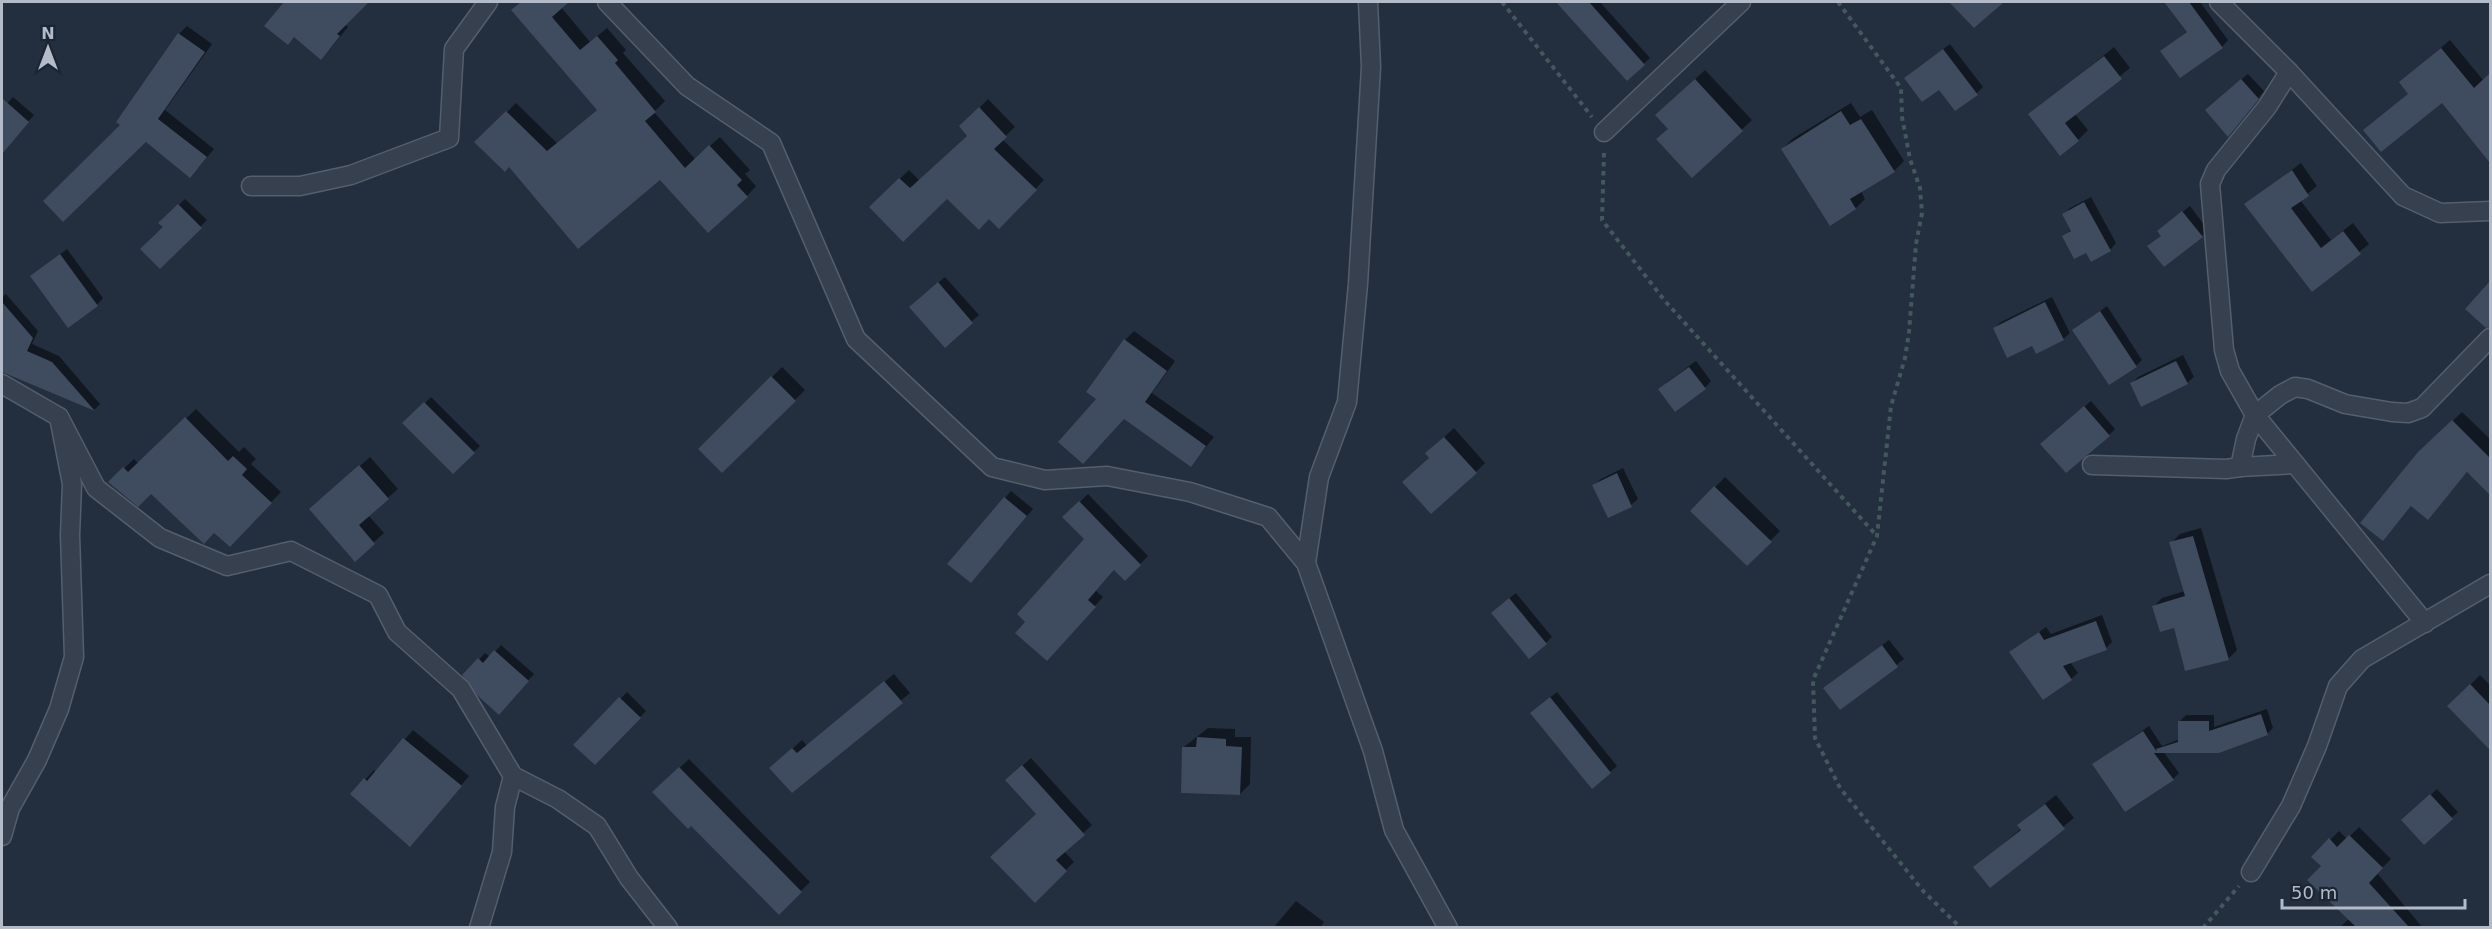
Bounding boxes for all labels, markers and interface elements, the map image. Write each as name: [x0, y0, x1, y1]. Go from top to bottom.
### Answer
north arrow: [18, 18, 78, 78]
text: N: [41, 24, 55, 43]
scale bar: [2282, 872, 2465, 910]
text: 50 m: [2291, 882, 2337, 903]

